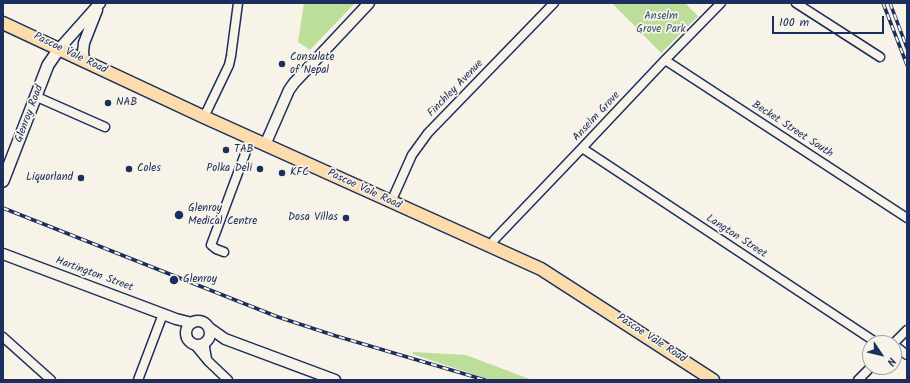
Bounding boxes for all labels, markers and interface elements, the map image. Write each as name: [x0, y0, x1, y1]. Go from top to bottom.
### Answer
scale bar: [774, 8, 886, 34]
park label: Anselm Grove Park: [636, 10, 686, 36]
text: 100 m: [779, 13, 809, 32]
street label: Pascoe Vale Road: [31, 30, 109, 78]
place label: Consulate of Nepal: [290, 51, 334, 77]
street label: Finchley Avenue: [425, 58, 487, 120]
marker: Consulate of Nepal: [277, 59, 287, 69]
street label: Glenroy Road: [13, 83, 47, 145]
street label: Anselm Grove: [571, 89, 623, 145]
place label: NAB: [116, 96, 137, 110]
marker: NAB: [103, 98, 113, 108]
street label: Becket Street South: [749, 99, 835, 161]
place label: TAB: [234, 143, 254, 157]
marker: TAB: [221, 145, 231, 155]
place label: Coles: [137, 162, 161, 176]
place label: Polka Deli: [206, 162, 252, 176]
marker: Coles: [124, 164, 134, 174]
marker: Polka Deli: [255, 164, 265, 174]
place label: KFC: [290, 166, 309, 180]
street label: Pascoe Vale Road: [325, 167, 403, 213]
marker: KFC: [277, 168, 287, 178]
place label: Liquorland: [26, 171, 73, 185]
marker: Liquorland: [76, 173, 86, 183]
place label: Glenroy Medical Centre: [188, 202, 257, 228]
marker: Glenroy Medical Centre: [173, 209, 185, 221]
place label: Dosa Villas: [288, 211, 338, 225]
street label: Langton Street: [703, 212, 769, 262]
marker: Dosa Villas: [341, 213, 351, 223]
street label: Hartington Street: [53, 255, 135, 295]
place label: Glenroy: [183, 273, 217, 287]
marker: Glenroy: [168, 274, 180, 286]
street label: Pascoe Vale Road: [614, 312, 688, 366]
north arrow: [862, 335, 902, 375]
text: N: [882, 353, 900, 369]

